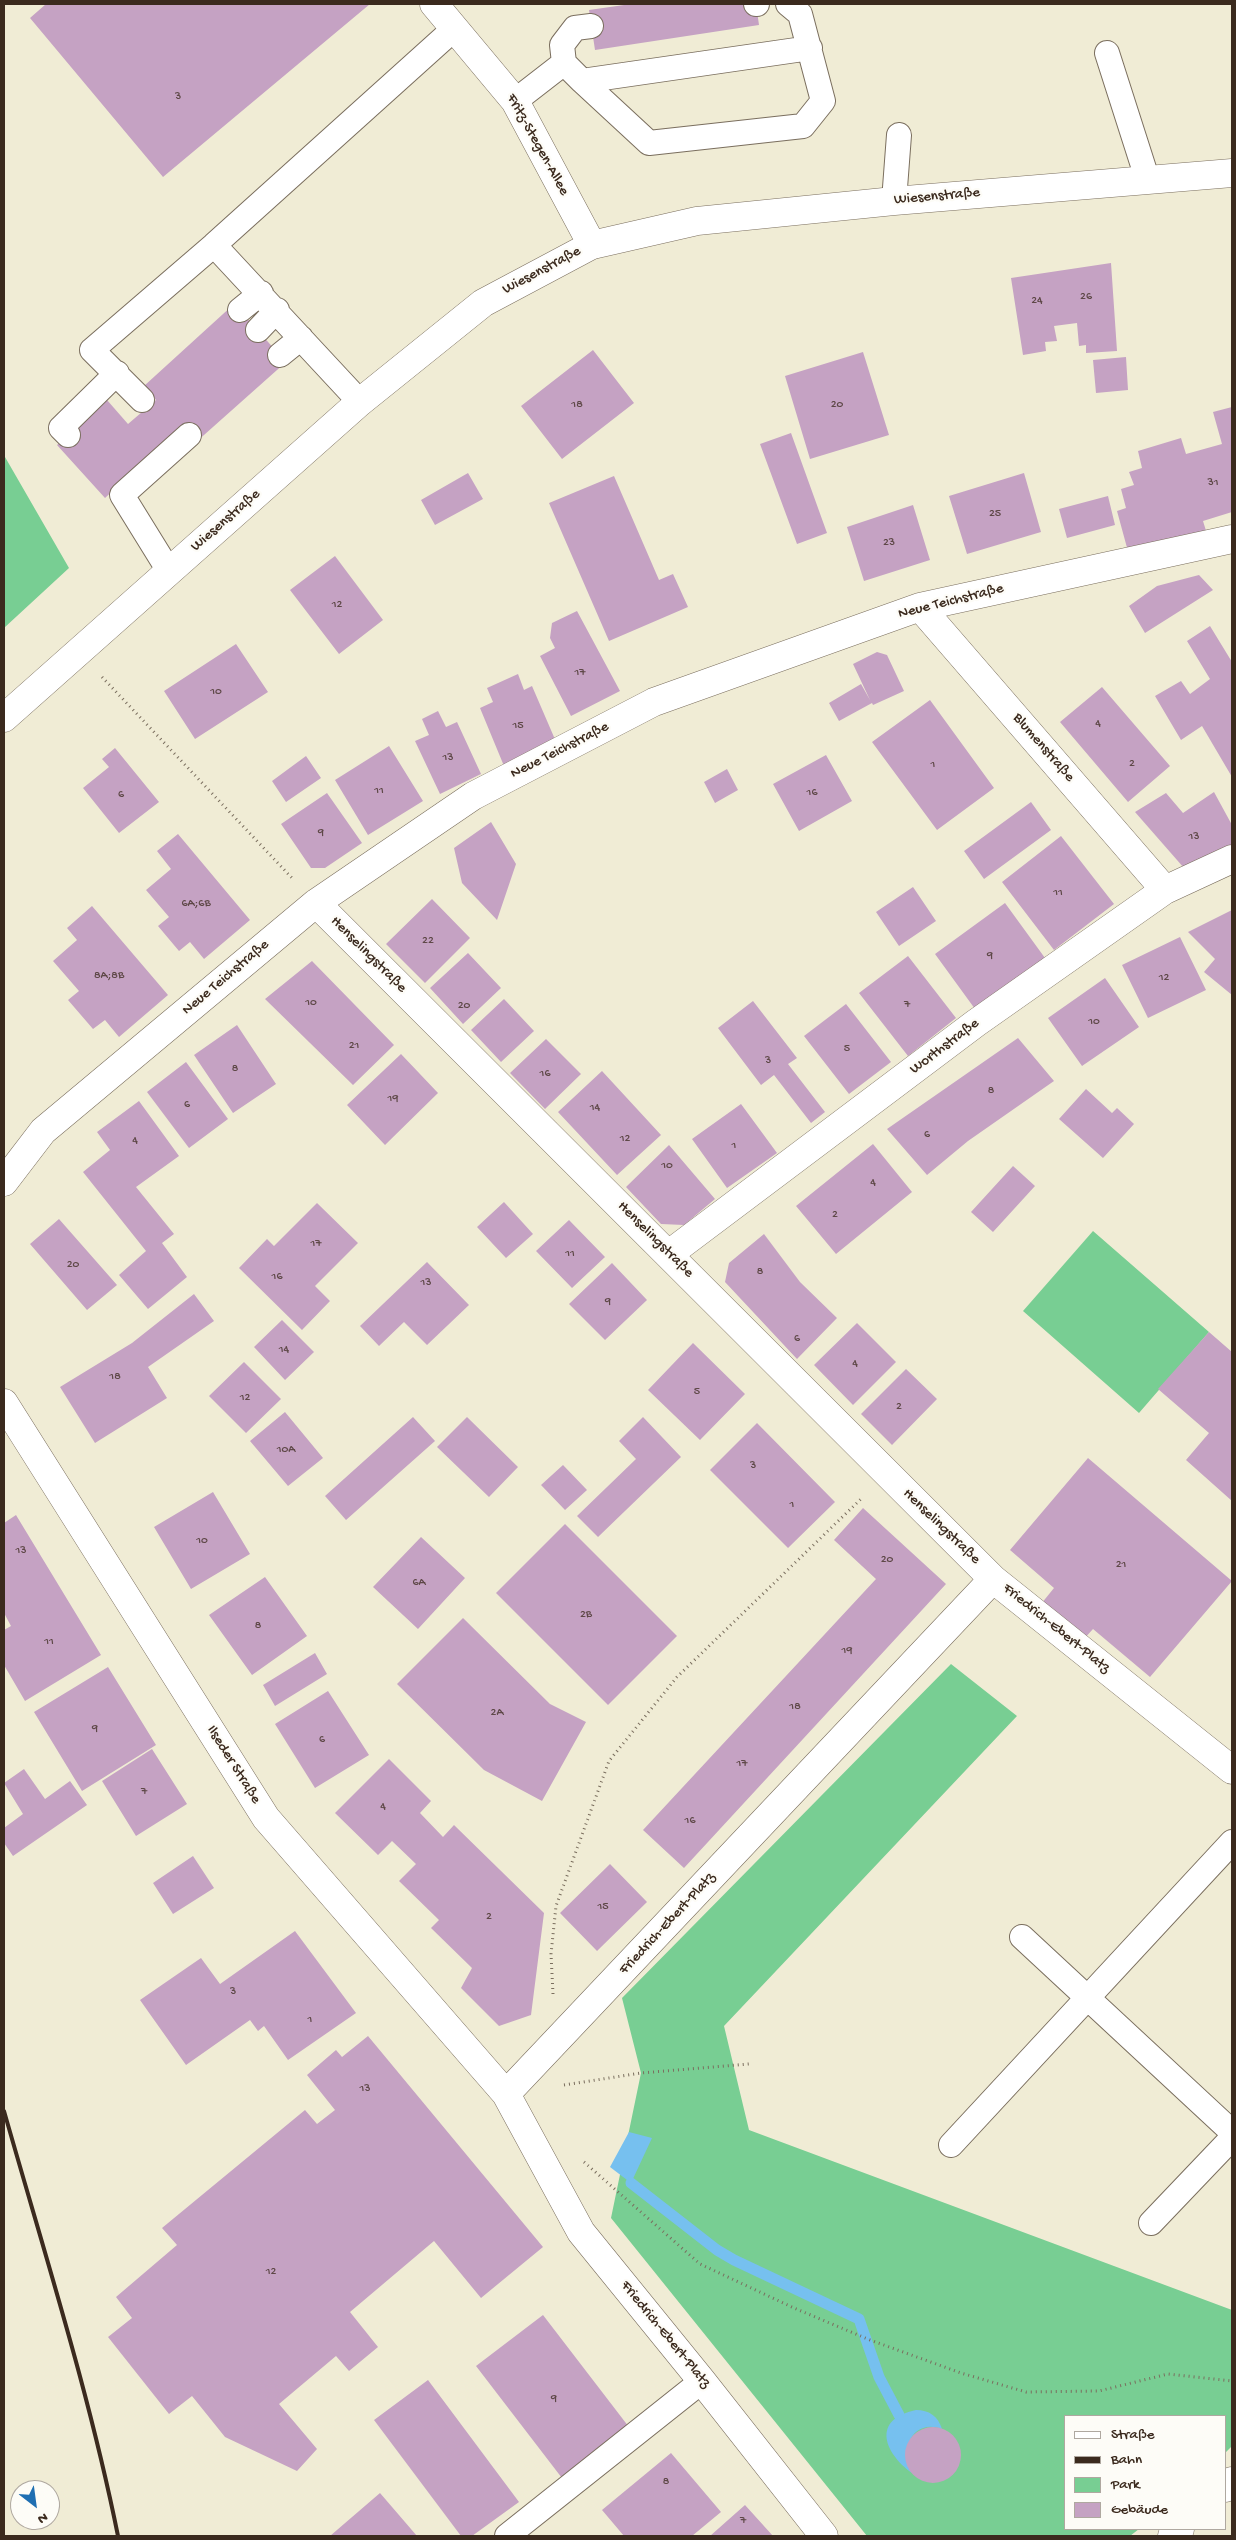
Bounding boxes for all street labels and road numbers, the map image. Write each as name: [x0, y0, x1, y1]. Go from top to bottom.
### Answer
street label: Fritz-Stegen-Allee: [502, 91, 572, 199]
street label: Wiesenstraße: [893, 184, 981, 210]
street label: Wiesenstraße: [500, 243, 584, 299]
street label: Wiesenstraße: [188, 486, 264, 556]
street label: Neue Teichstraße: [896, 580, 1006, 624]
street label: Blumenstraße: [1008, 710, 1078, 786]
street label: Neue Teichstraße: [508, 718, 612, 784]
street label: Henselingstraße: [326, 913, 410, 997]
street label: Neue Teichstraße: [179, 936, 273, 1020]
street label: Worthstraße: [907, 1015, 983, 1079]
street label: Henselingstraße: [613, 1198, 697, 1282]
street label: Henselingstraße: [898, 1485, 984, 1569]
street label: Friedrich-Ebert-Platz: [999, 1580, 1113, 1678]
street label: Ilseder Straße: [202, 1722, 264, 1808]
street label: Friedrich-Ebert-Platz: [616, 1869, 720, 1979]
street label: Friedrich-Ebert-Platz: [616, 2278, 714, 2392]

